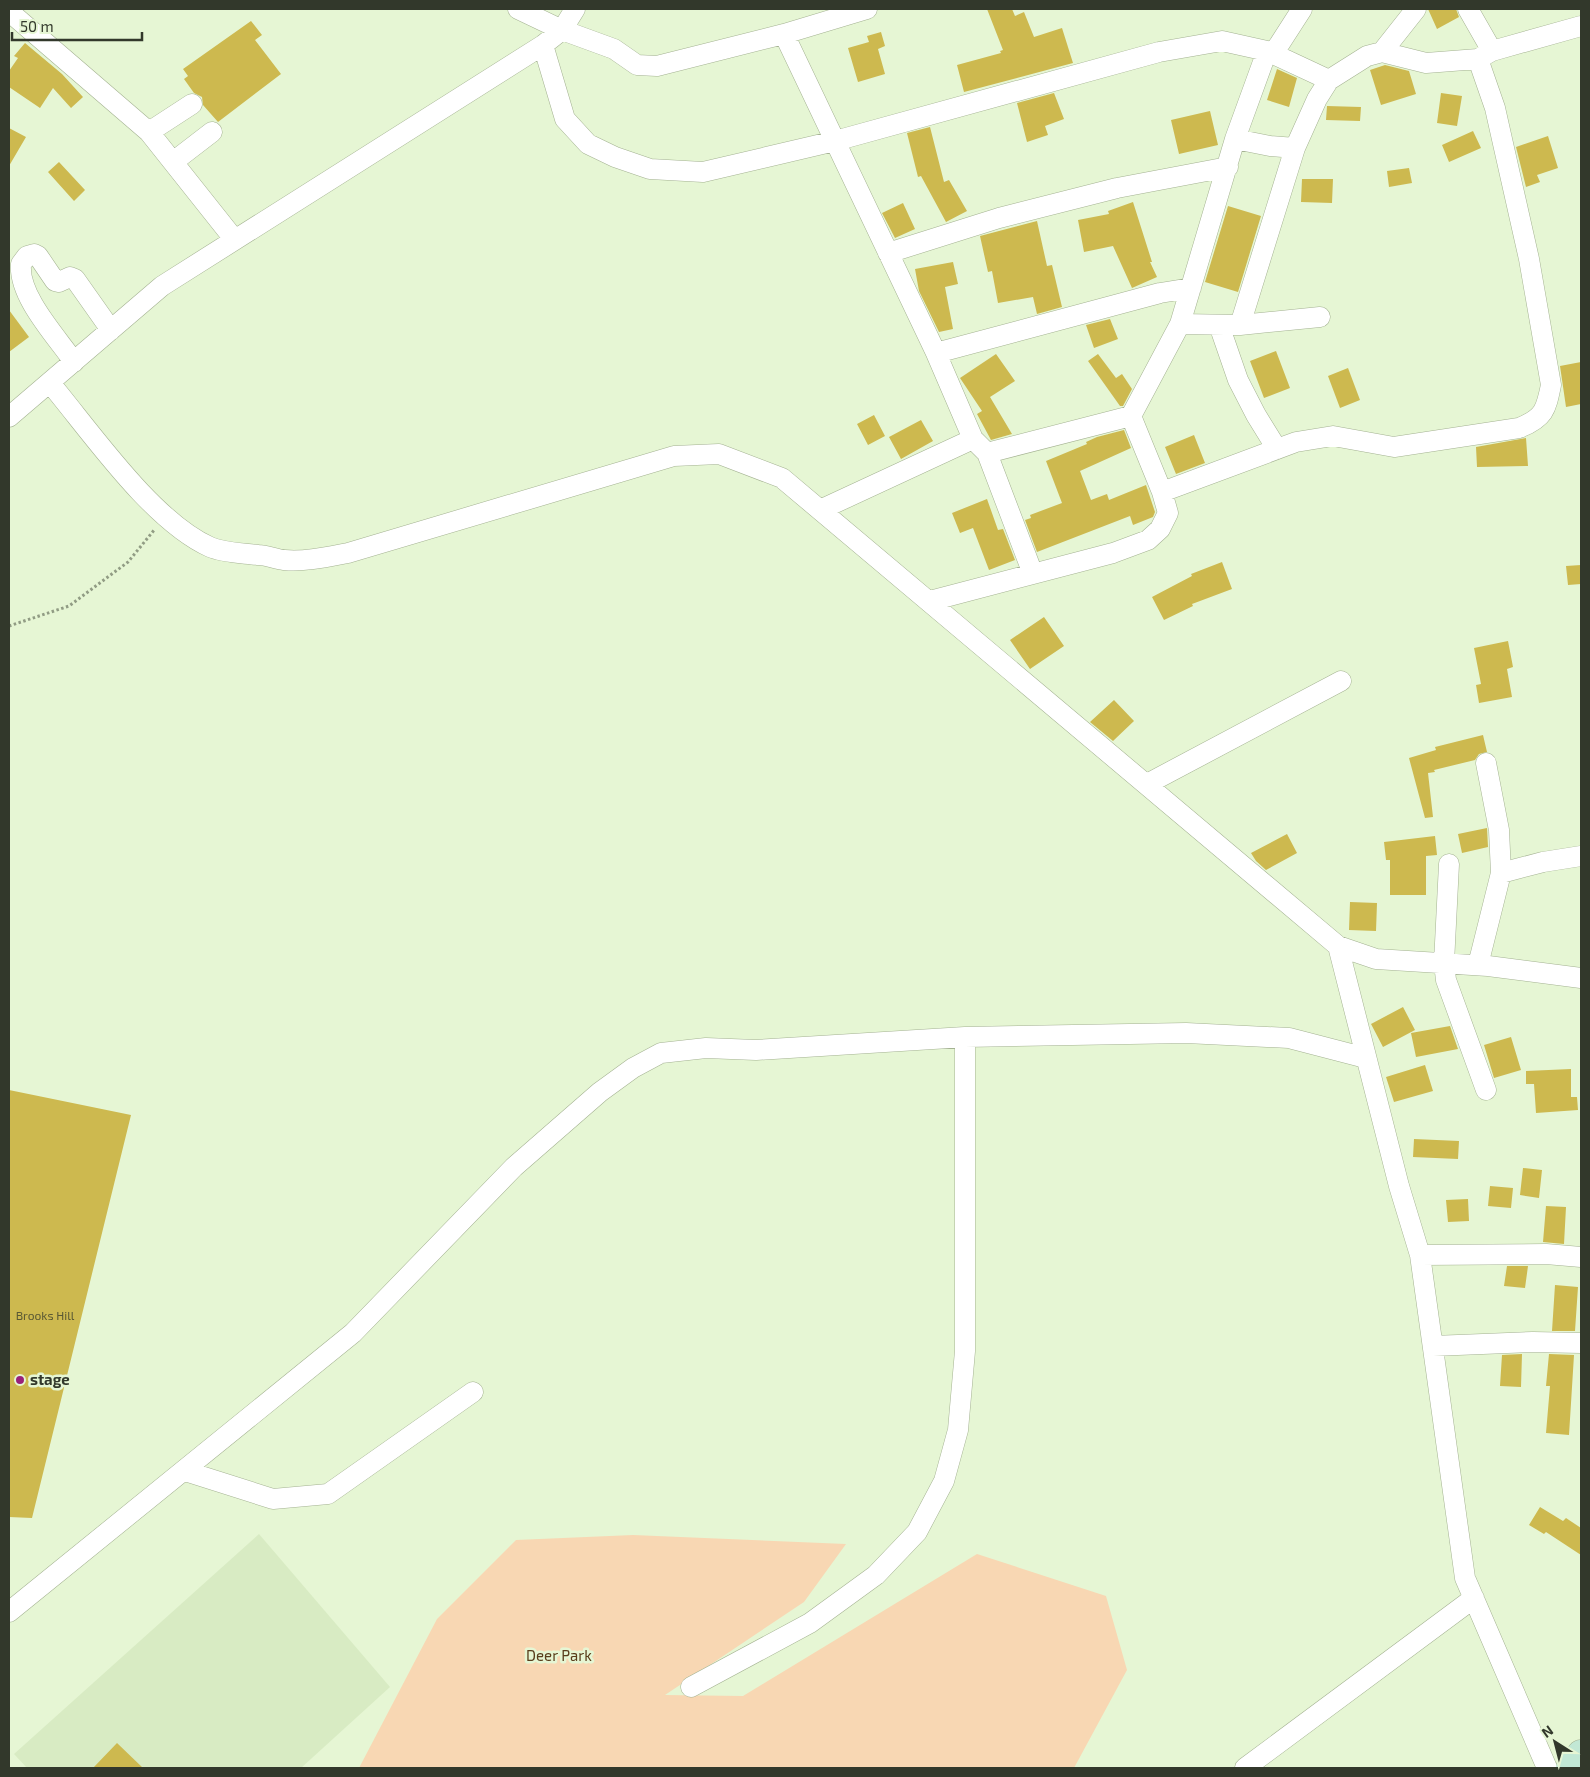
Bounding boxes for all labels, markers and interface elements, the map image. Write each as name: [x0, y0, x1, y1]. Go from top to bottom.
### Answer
scale bar: [12, 10, 142, 42]
text: 50 m: [20, 17, 54, 35]
house number: Brooks Hill: [16, 1308, 75, 1322]
place label: stage: [30, 1370, 70, 1388]
marker: stage: [14, 1374, 26, 1386]
park label: Deer Park: [526, 1646, 592, 1664]
north arrow: [1530, 1717, 1580, 1767]
text: N: [1538, 1721, 1556, 1741]

